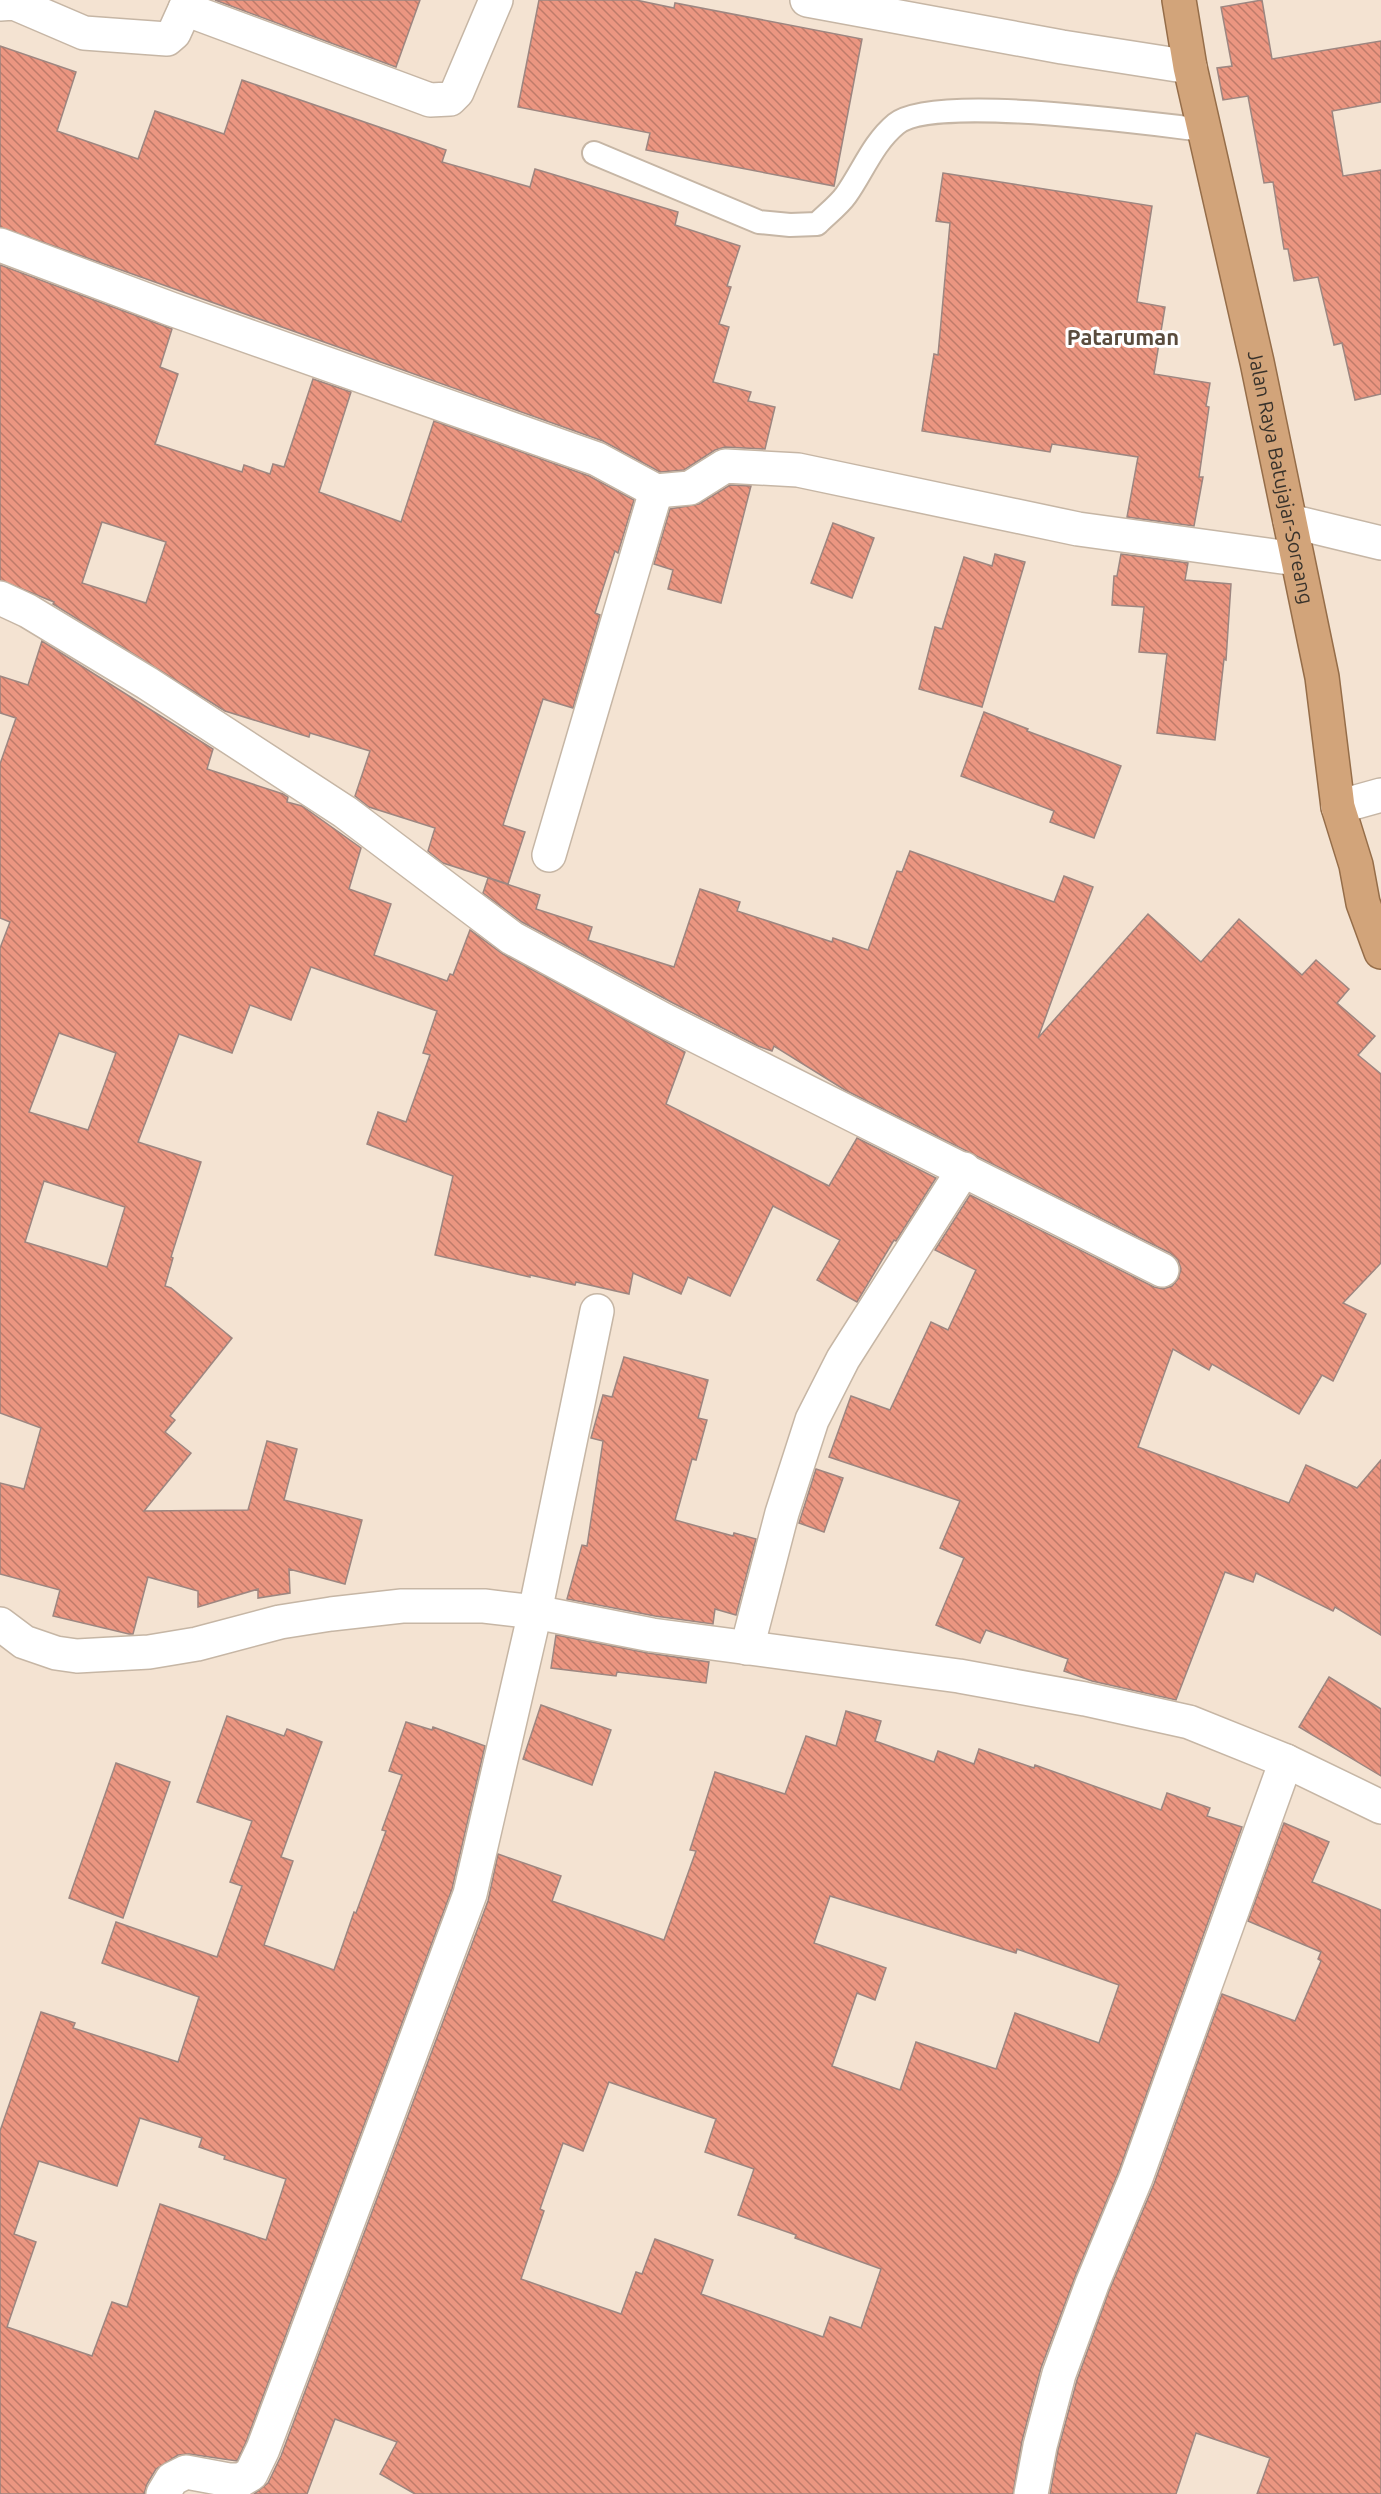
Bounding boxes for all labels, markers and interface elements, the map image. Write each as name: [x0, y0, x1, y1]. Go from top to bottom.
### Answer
district label: Pataruman: [1067, 324, 1179, 349]
street label: Jalan Raya Batujajar-Soreang: [1244, 348, 1319, 606]

